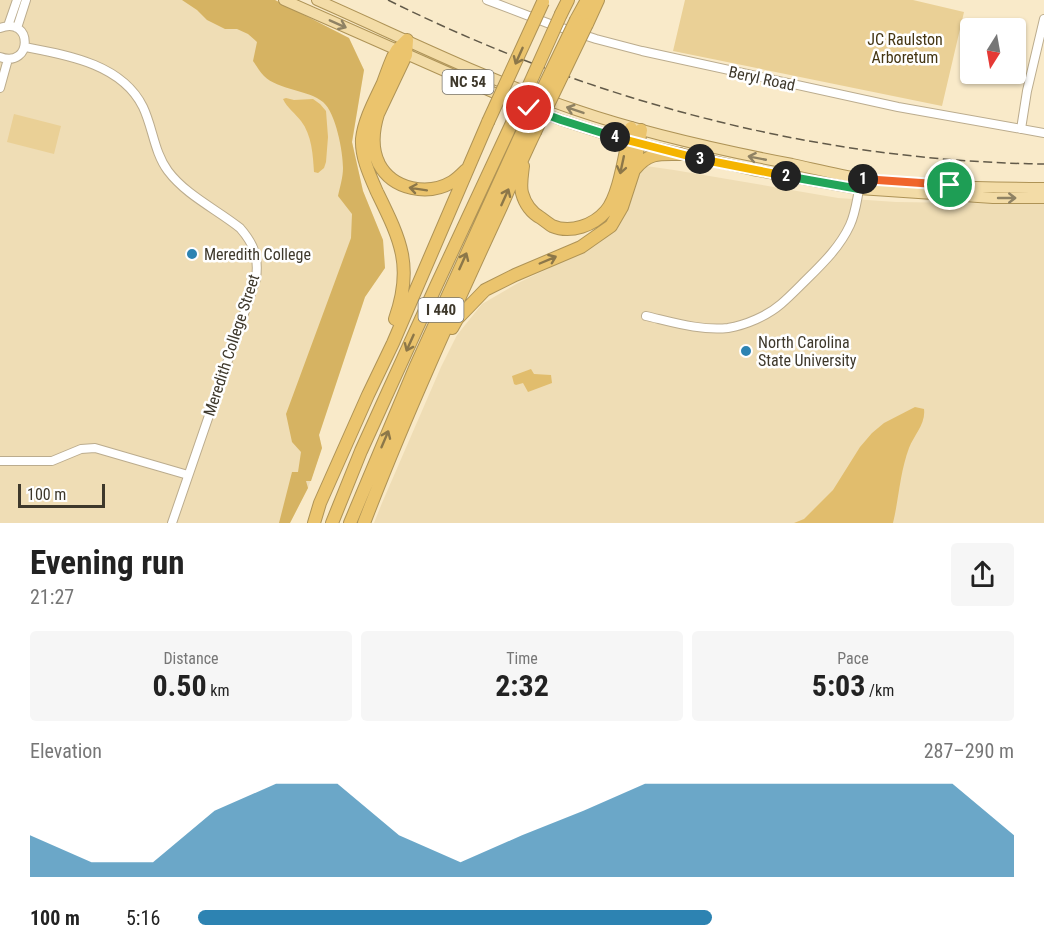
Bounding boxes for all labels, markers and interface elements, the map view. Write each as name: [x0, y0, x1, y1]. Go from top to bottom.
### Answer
north arrow: [960, 18, 1026, 84]
map controls: [960, 18, 1026, 84]
one-way arrow: [328, 19, 346, 30]
park label: JC Raulston Arboretum: [867, 30, 943, 67]
one-way arrow: [512, 46, 524, 64]
street label: Beryl Road: [727, 62, 797, 95]
road number: NC 54: [442, 70, 494, 94]
pin: [503, 82, 554, 133]
icon: check: [512, 91, 545, 124]
one-way arrow: [566, 103, 585, 114]
pin: 4: [600, 122, 630, 152]
text: 4: [611, 127, 619, 146]
pin: 3: [685, 144, 715, 174]
text: 3: [696, 149, 704, 168]
one-way arrow: [748, 152, 767, 163]
one-way arrow: [616, 155, 627, 174]
pin: [924, 159, 975, 210]
pin: 2: [771, 161, 801, 191]
pin: 1: [848, 164, 878, 194]
text: 2: [782, 166, 790, 185]
icon: arrive: [933, 168, 966, 201]
text: 1: [859, 169, 867, 188]
one-way arrow: [409, 183, 428, 194]
one-way arrow: [500, 188, 512, 206]
one-way arrow: [996, 192, 1016, 204]
place label: Meredith College: [204, 245, 311, 264]
marker: Meredith College: [185, 247, 199, 261]
one-way arrow: [458, 252, 470, 270]
one-way arrow: [539, 254, 557, 266]
street label: Meredith College Street: [200, 272, 263, 418]
road number: I 440: [418, 298, 464, 322]
place label: North Carolina State University: [758, 333, 857, 370]
one-way arrow: [403, 334, 415, 352]
marker: North Carolina State University: [739, 344, 753, 358]
one-way arrow: [380, 431, 391, 449]
scale bar: [18, 481, 105, 508]
text: 100 m: [27, 485, 66, 504]
text: Evening run: [30, 543, 185, 582]
button: share: [951, 543, 1014, 606]
text: 21:27: [30, 585, 74, 609]
text: Distance: [163, 649, 219, 668]
text: Time: [506, 649, 538, 668]
text: Pace: [837, 649, 869, 668]
text: 0.50: [152, 668, 207, 703]
text: 2:32: [495, 668, 549, 703]
text: 5:03: [812, 668, 865, 703]
text: km: [207, 681, 230, 700]
text: /km: [865, 681, 894, 700]
text: Elevation: [30, 739, 102, 763]
text: 287–290 m: [924, 739, 1014, 763]
text: 100 m: [30, 906, 80, 930]
text: 5:16: [126, 906, 160, 930]

